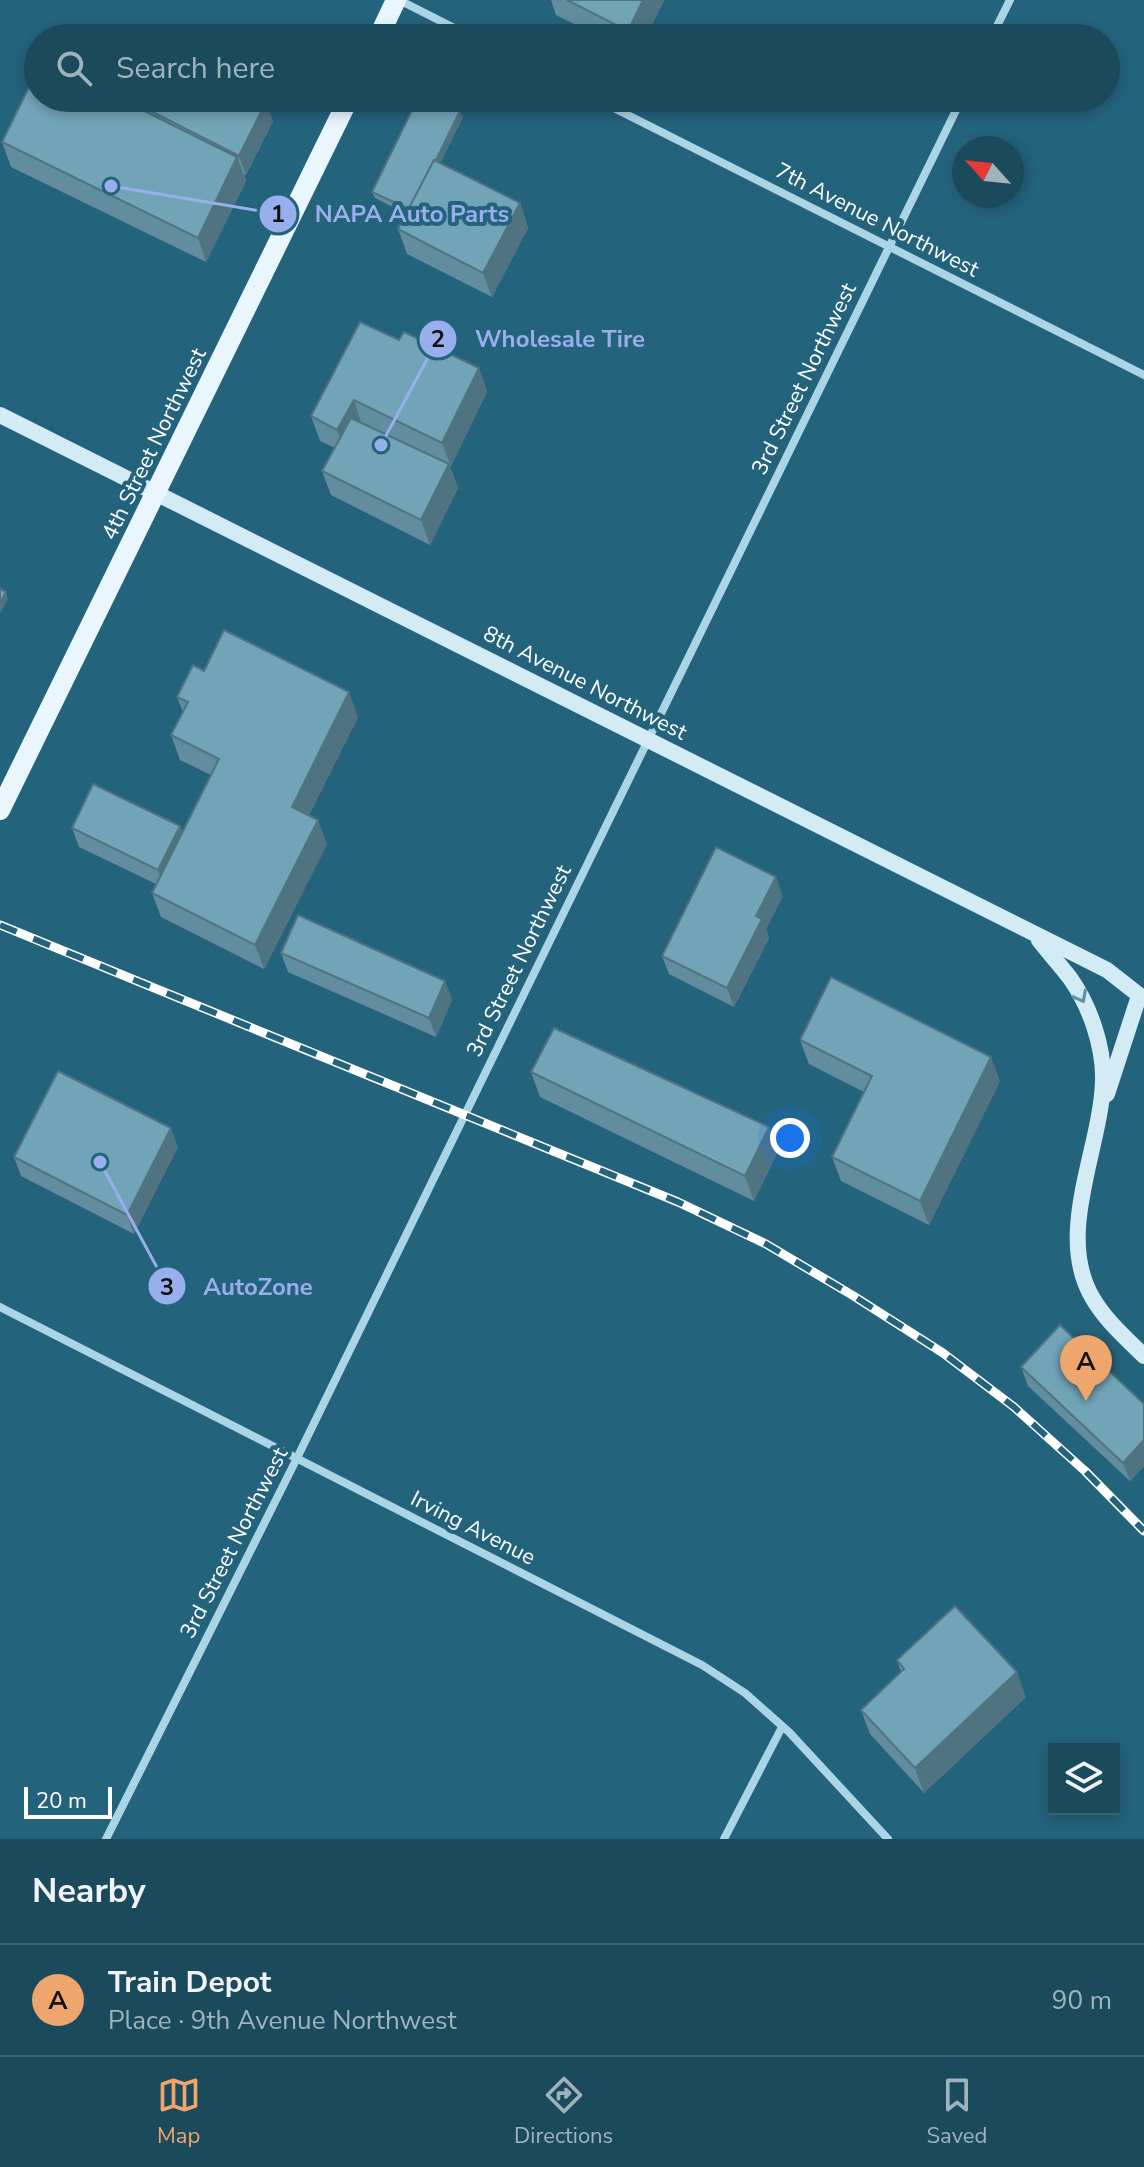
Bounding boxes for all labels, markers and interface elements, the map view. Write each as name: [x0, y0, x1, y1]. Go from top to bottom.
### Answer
search box: [24, 24, 1120, 112]
icon: search: [52, 46, 96, 90]
text: Search here: [116, 48, 275, 89]
north arrow: [952, 136, 1024, 208]
street label: 7th Avenue Northwest: [770, 156, 984, 285]
callout: NAPA Auto Parts: [258, 190, 525, 238]
text: 1: [271, 198, 285, 230]
text: NAPA Auto Parts: [315, 198, 509, 230]
street label: 3rd Street Northwest: [744, 278, 864, 480]
callout: Wholesale Tire: [418, 315, 661, 363]
text: 2: [431, 323, 445, 355]
text: Wholesale Tire: [475, 323, 645, 355]
street label: 4th Street Northwest: [94, 343, 214, 545]
street label: 8th Avenue Northwest: [478, 619, 692, 748]
street label: 3rd Street Northwest: [459, 860, 579, 1062]
one-way arrow: [1071, 989, 1086, 1004]
your location: [770, 1118, 810, 1158]
callout: AutoZone: [147, 1262, 328, 1310]
text: 3: [160, 1271, 174, 1303]
text: AutoZone: [203, 1271, 313, 1303]
pin: A: [1060, 1335, 1112, 1401]
street label: 3rd Street Northwest: [173, 1442, 295, 1644]
street label: Irving Avenue: [405, 1484, 541, 1572]
map controls: [1048, 1743, 1120, 1815]
button: layers: [1048, 1743, 1120, 1815]
scale bar: [24, 1783, 112, 1819]
text: 20 m: [36, 1786, 87, 1816]
text: Nearby: [32, 1868, 146, 1914]
text: Train Depot: [108, 1962, 271, 2003]
text: A: [48, 1983, 68, 2018]
text: 90 m: [1052, 1983, 1112, 2018]
text: Place · 9th Avenue Northwest: [108, 2003, 457, 2038]
tab: Map: [157, 2073, 201, 2151]
tab: Directions: [514, 2073, 613, 2151]
tab: Saved: [927, 2073, 987, 2151]

